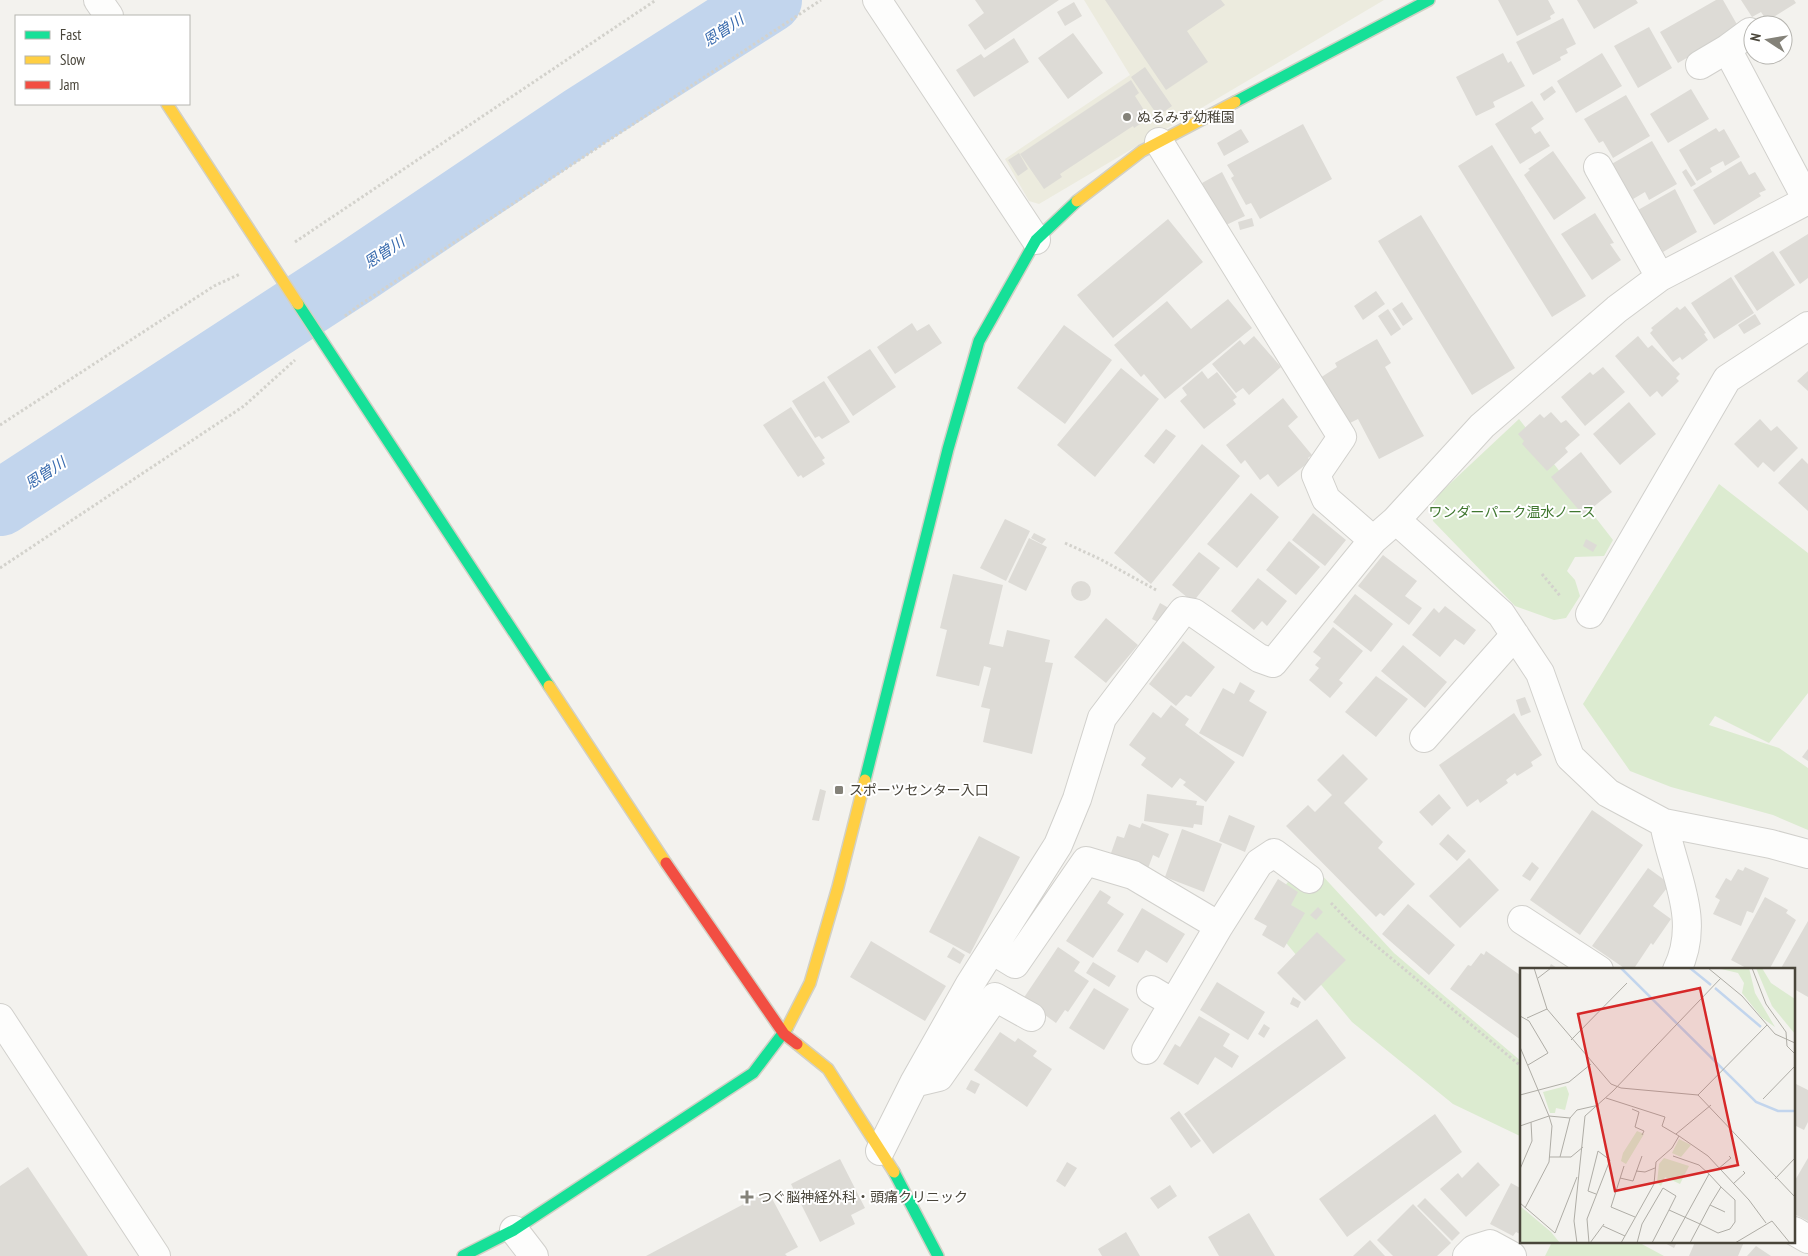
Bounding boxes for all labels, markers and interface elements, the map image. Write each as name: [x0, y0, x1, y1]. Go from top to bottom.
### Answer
water label: 恩曽川: [699, 9, 749, 50]
legend: [15, 15, 190, 105]
north arrow: [1743, 15, 1793, 65]
text: Fast: [60, 25, 81, 44]
text: N: [1746, 32, 1765, 43]
text: Slow: [60, 50, 85, 69]
text: Jam: [59, 75, 79, 94]
place label: ぬるみず幼稚園: [1137, 108, 1235, 126]
marker: ぬるみず幼稚園: [1121, 111, 1133, 123]
water label: 恩曽川: [360, 231, 410, 272]
water label: 恩曽川: [21, 452, 71, 493]
park label: ワンダーパーク温水ノース: [1428, 503, 1596, 521]
place label: スポーツセンター入口: [849, 781, 989, 799]
marker: スポーツセンター入口: [833, 784, 845, 796]
inset map: [1520, 968, 1796, 1244]
place label: つぐ脳神経外科・頭痛クリニック: [758, 1188, 968, 1206]
marker: つぐ脳神経外科・頭痛クリニック: [740, 1190, 754, 1204]

